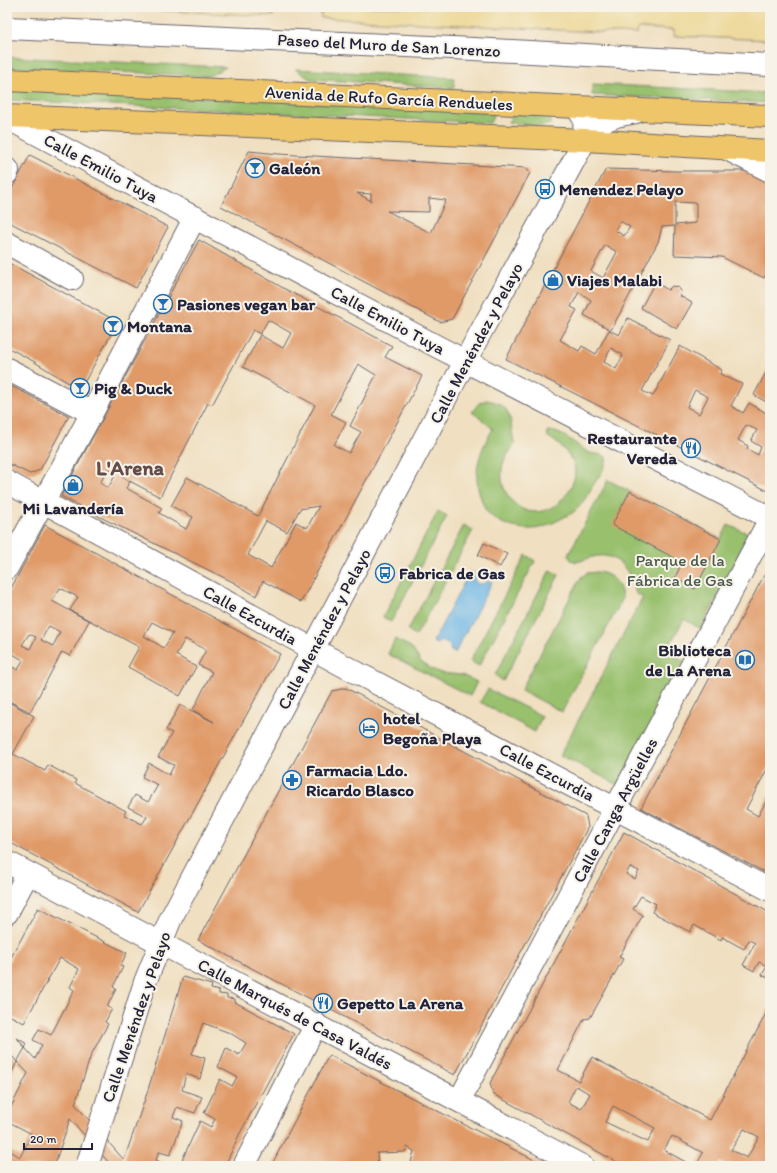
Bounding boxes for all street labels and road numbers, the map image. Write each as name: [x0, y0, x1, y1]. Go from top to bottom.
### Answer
street label: Paseo del Muro de San Lorenzo: [277, 29, 501, 61]
street label: Avenida de Rufo García Rendueles: [265, 82, 513, 114]
street label: Calle Emilio Tuya: [40, 129, 162, 207]
street label: Calle Menéndez y Pelayo: [425, 259, 527, 427]
street label: Calle Emilio Tuya: [327, 281, 449, 359]
street label: Calle Menéndez y Pelayo: [273, 545, 375, 713]
street label: Calle Ezcurdia: [200, 581, 300, 649]
street label: Calle Canga Argüelles: [568, 734, 662, 886]
street label: Calle Ezcurdia: [496, 739, 598, 805]
street label: Calle Menéndez y Pelayo: [97, 929, 175, 1105]
street label: Calle Marqués de Casa Valdés: [194, 954, 396, 1074]

